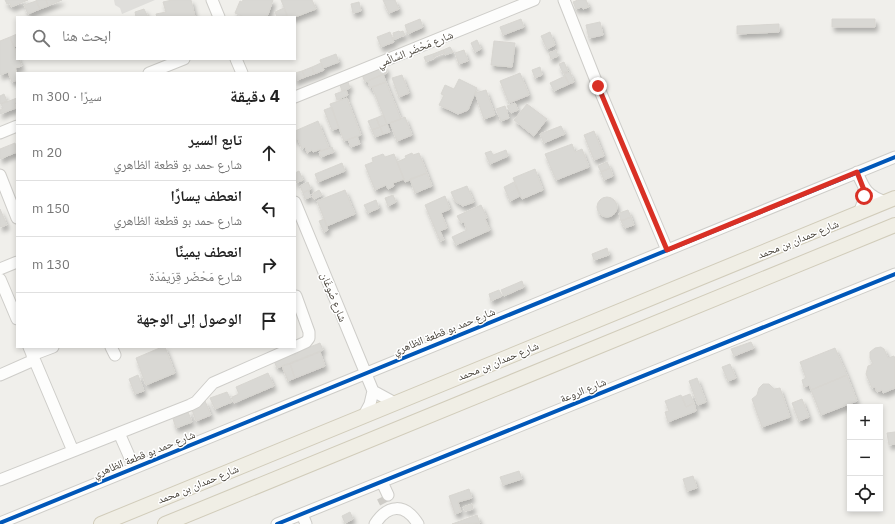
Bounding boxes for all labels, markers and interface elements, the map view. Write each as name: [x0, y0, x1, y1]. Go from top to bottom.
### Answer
search box: [16, 16, 296, 60]
text: ابحث هنا: [62, 26, 111, 45]
icon: search: [30, 27, 52, 49]
street label: شارع مَحْضَر السَّالْمي: [375, 27, 456, 72]
route end: [589, 77, 607, 95]
text: 4 دقيقة: [230, 85, 280, 107]
text: سيرًا · 300 m: [32, 88, 102, 105]
text: تابع السير: [188, 130, 242, 149]
icon: ahead: [258, 142, 280, 164]
text: 20 m: [32, 144, 62, 161]
text: شارع حمد بو قطعة الظاهري: [113, 156, 242, 173]
text: انعطف يسارًا: [170, 186, 242, 205]
route start: [855, 187, 873, 205]
icon: left: [258, 198, 280, 220]
text: 150 m: [32, 200, 70, 217]
text: شارع حمد بو قطعة الظاهري: [113, 212, 242, 229]
street label: شارع حمدان بن محمد: [755, 216, 841, 262]
text: انعطف يمينًا: [175, 242, 242, 261]
icon: right: [258, 254, 280, 276]
text: 130 m: [32, 256, 70, 273]
text: شارع مَحْضَر قِرَيمْدَة: [149, 268, 242, 285]
street label: شارع صُوغَان: [318, 270, 350, 324]
street label: شارع حمد بو قطعة الظاهري: [391, 304, 498, 360]
text: الوصول إلى الوجهة: [136, 309, 242, 328]
icon: arrive: [258, 310, 280, 332]
street label: شارع حمدان بن محمد: [455, 338, 541, 384]
street label: شارع الروعة: [558, 374, 608, 406]
map controls: [847, 404, 883, 512]
button: +: [847, 404, 883, 440]
street label: شارع حمد بو قطعة الظاهري: [91, 427, 198, 483]
button: −: [847, 440, 883, 476]
street label: شارع حمدان بن محمد: [155, 461, 241, 507]
button: locate: [847, 476, 883, 512]

